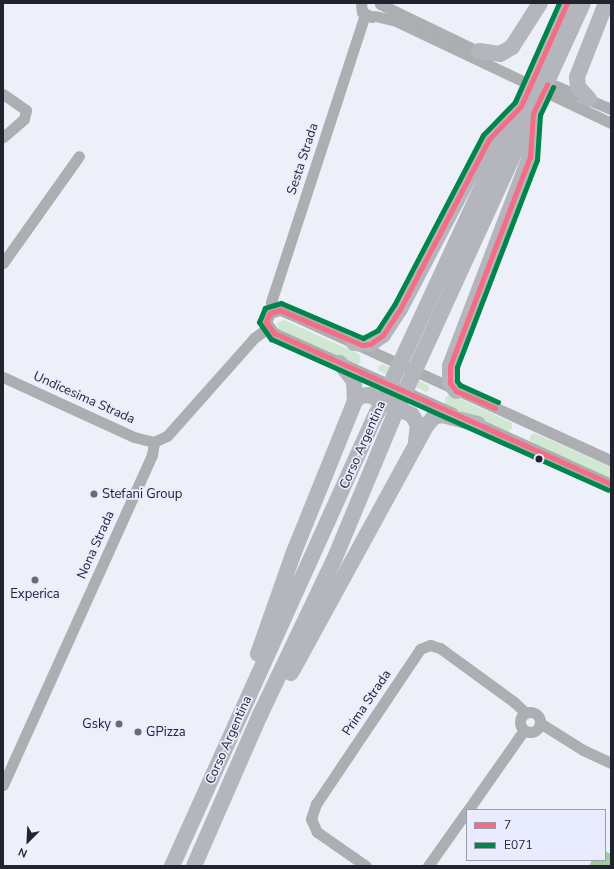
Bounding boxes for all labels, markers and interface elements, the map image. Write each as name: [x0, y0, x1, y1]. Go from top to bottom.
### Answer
street label: Sesta Strada: [284, 121, 322, 197]
street label: Undicesima Strada: [31, 369, 137, 427]
street label: Corso Argentina: [337, 399, 389, 491]
unlabelled marker: [534, 454, 544, 464]
place label: Stefani Group: [102, 486, 182, 502]
marker: Stefani Group: [89, 489, 99, 499]
street label: Nona Strada: [74, 509, 118, 581]
marker: Experica: [30, 575, 40, 585]
place label: Experica: [10, 586, 60, 602]
street label: Prima Strada: [339, 667, 395, 739]
street label: Corso Argentina: [203, 694, 255, 786]
place label: Gsky: [82, 716, 111, 732]
marker: Gsky: [114, 719, 124, 729]
place label: GPizza: [146, 724, 186, 740]
marker: GPizza: [133, 727, 143, 737]
legend: [466, 809, 606, 861]
text: 7: [504, 817, 511, 833]
north arrow: [8, 821, 48, 861]
text: E071: [504, 837, 533, 853]
text: N: [16, 844, 30, 861]

